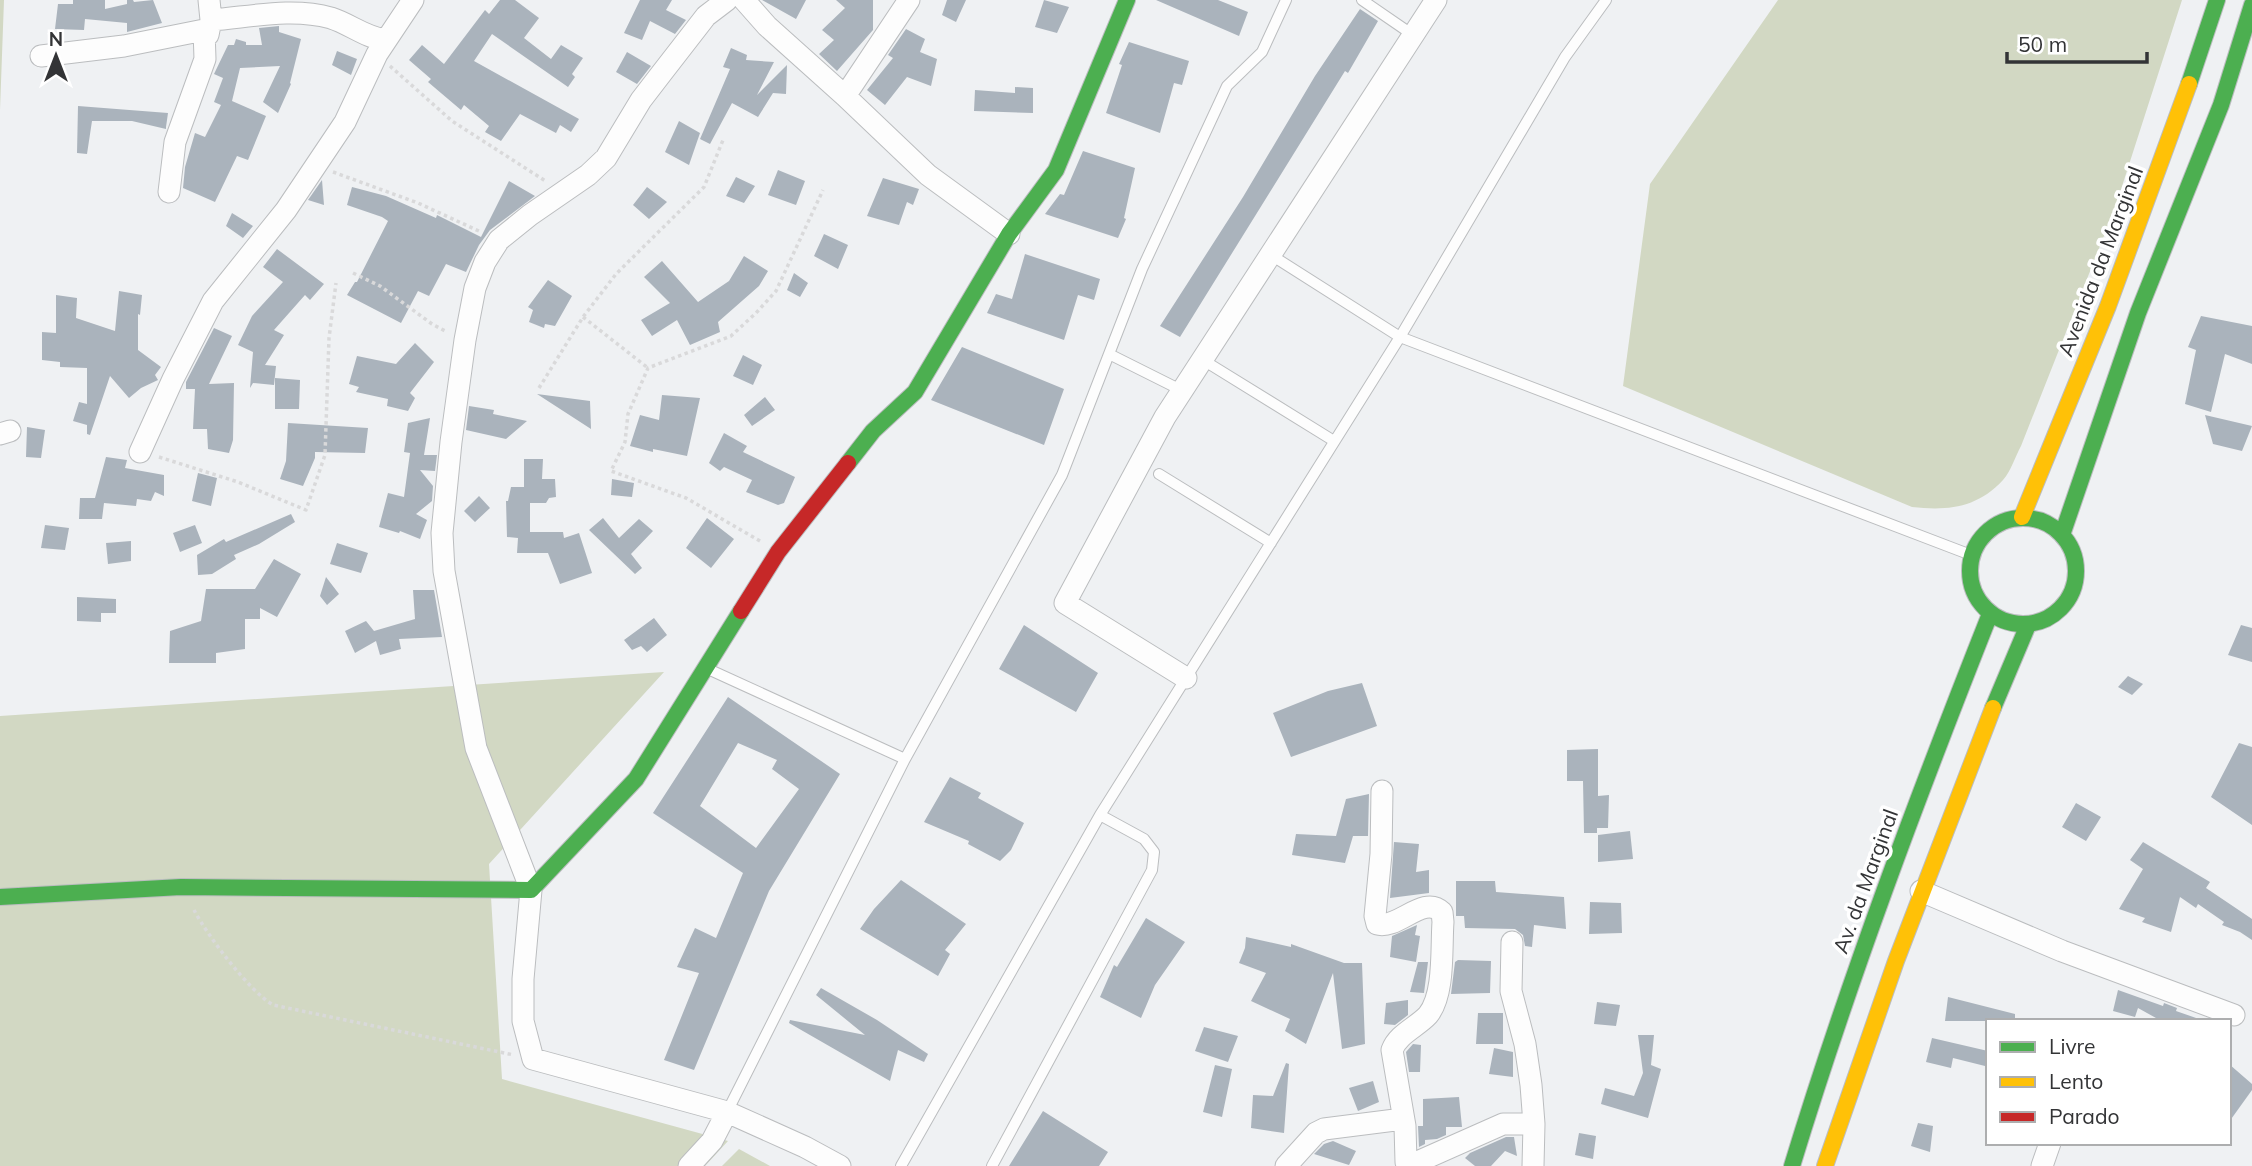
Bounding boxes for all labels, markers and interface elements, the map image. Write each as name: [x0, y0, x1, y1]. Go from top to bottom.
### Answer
north arrow: [21, 21, 91, 91]
scale bar: [2007, 21, 2147, 65]
text: N: [49, 27, 63, 51]
text: 50 m: [2018, 31, 2067, 57]
street label: Avenida da Marginal: [2052, 162, 2148, 360]
street label: Av. da Marginal: [1827, 805, 1903, 957]
legend: [1986, 1019, 2231, 1145]
text: Livre: [2049, 1033, 2096, 1059]
text: Lento: [2049, 1068, 2103, 1094]
text: Parado: [2049, 1103, 2119, 1129]

